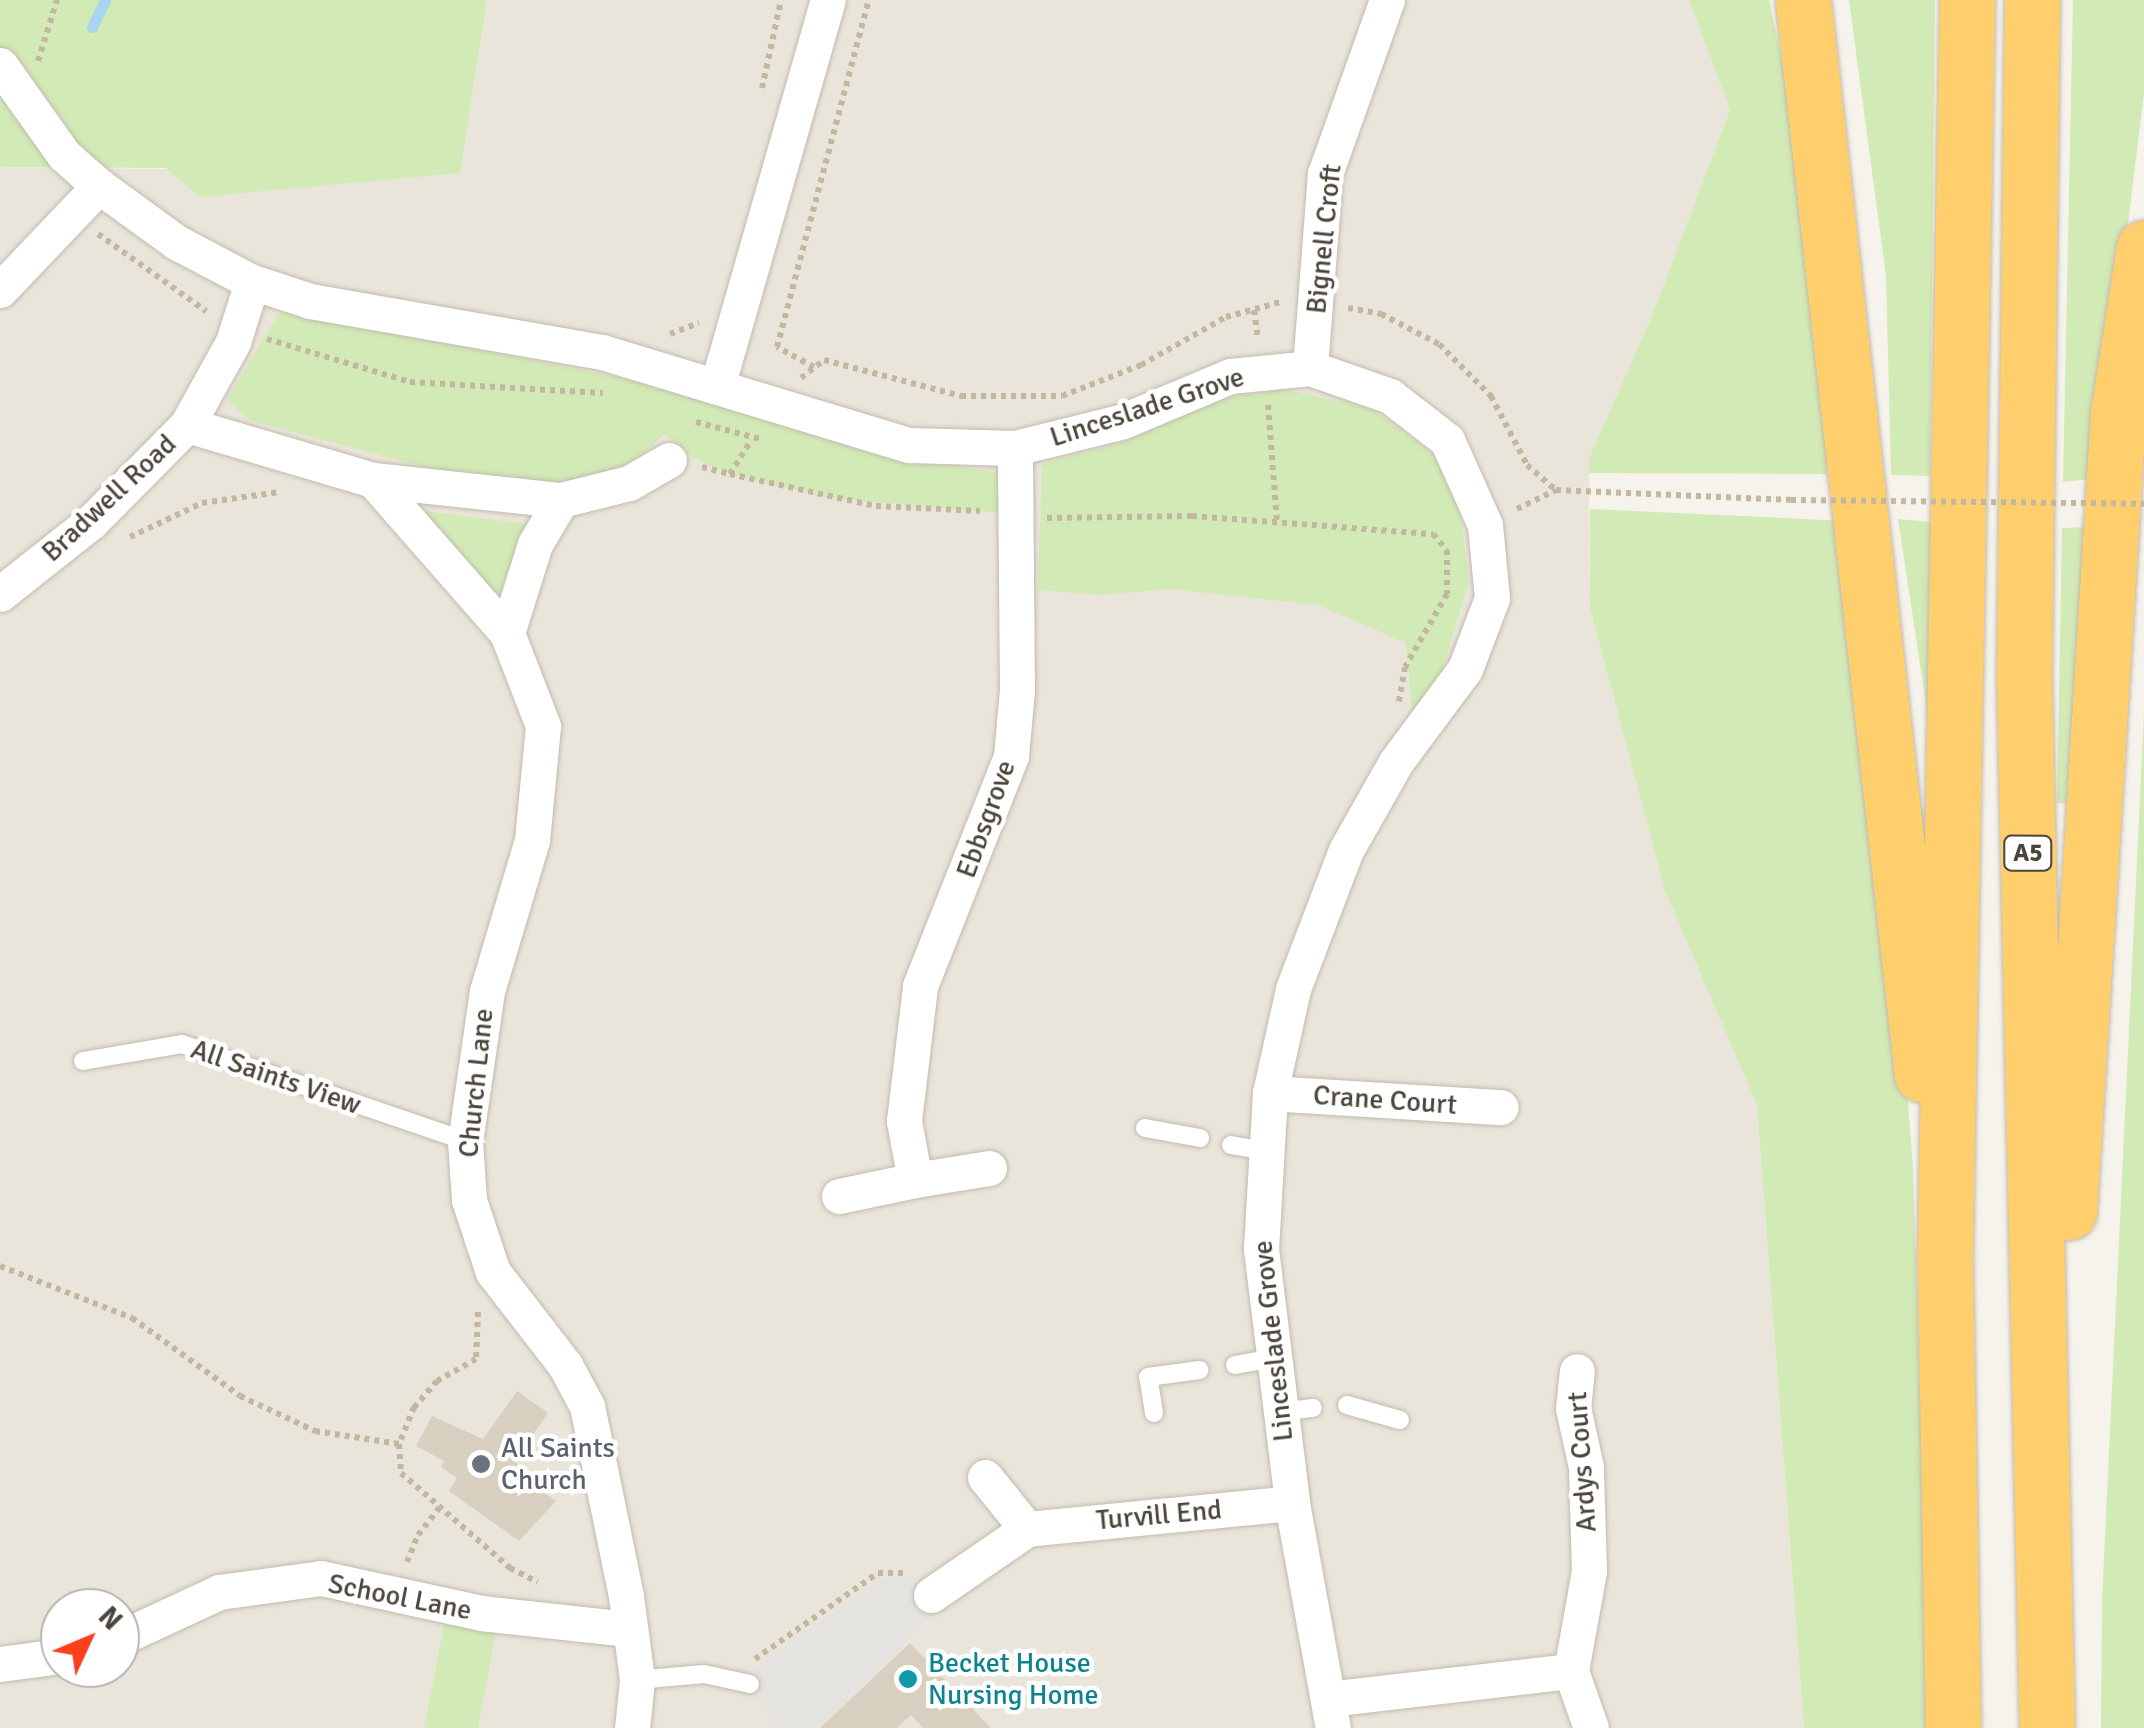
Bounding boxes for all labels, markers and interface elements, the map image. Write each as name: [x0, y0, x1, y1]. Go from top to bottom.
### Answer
street label: Bignell Croft: [1299, 163, 1349, 315]
street label: Linceslade Grove: [1046, 360, 1248, 454]
street label: Bradwell Road: [35, 427, 183, 569]
street label: Ebbsgrove: [949, 756, 1023, 882]
road number: A5: [2003, 833, 2053, 873]
street label: Church Lane: [451, 1007, 501, 1159]
street label: All Saints View: [187, 1032, 365, 1122]
street label: Crane Court: [1312, 1078, 1458, 1122]
street label: Linceslade Grove: [1246, 1239, 1300, 1443]
street label: Ardys Court: [1560, 1391, 1604, 1533]
place label: All Saints Church: [501, 1431, 615, 1497]
marker: All Saints Church: [470, 1453, 492, 1475]
street label: Turvill End: [1095, 1493, 1223, 1537]
street label: School Lane: [325, 1567, 475, 1627]
north arrow: [40, 1588, 140, 1688]
text: N: [91, 1600, 129, 1637]
place label: Becket House Nursing Home: [928, 1646, 1099, 1712]
marker: Becket House Nursing Home: [897, 1668, 919, 1690]

